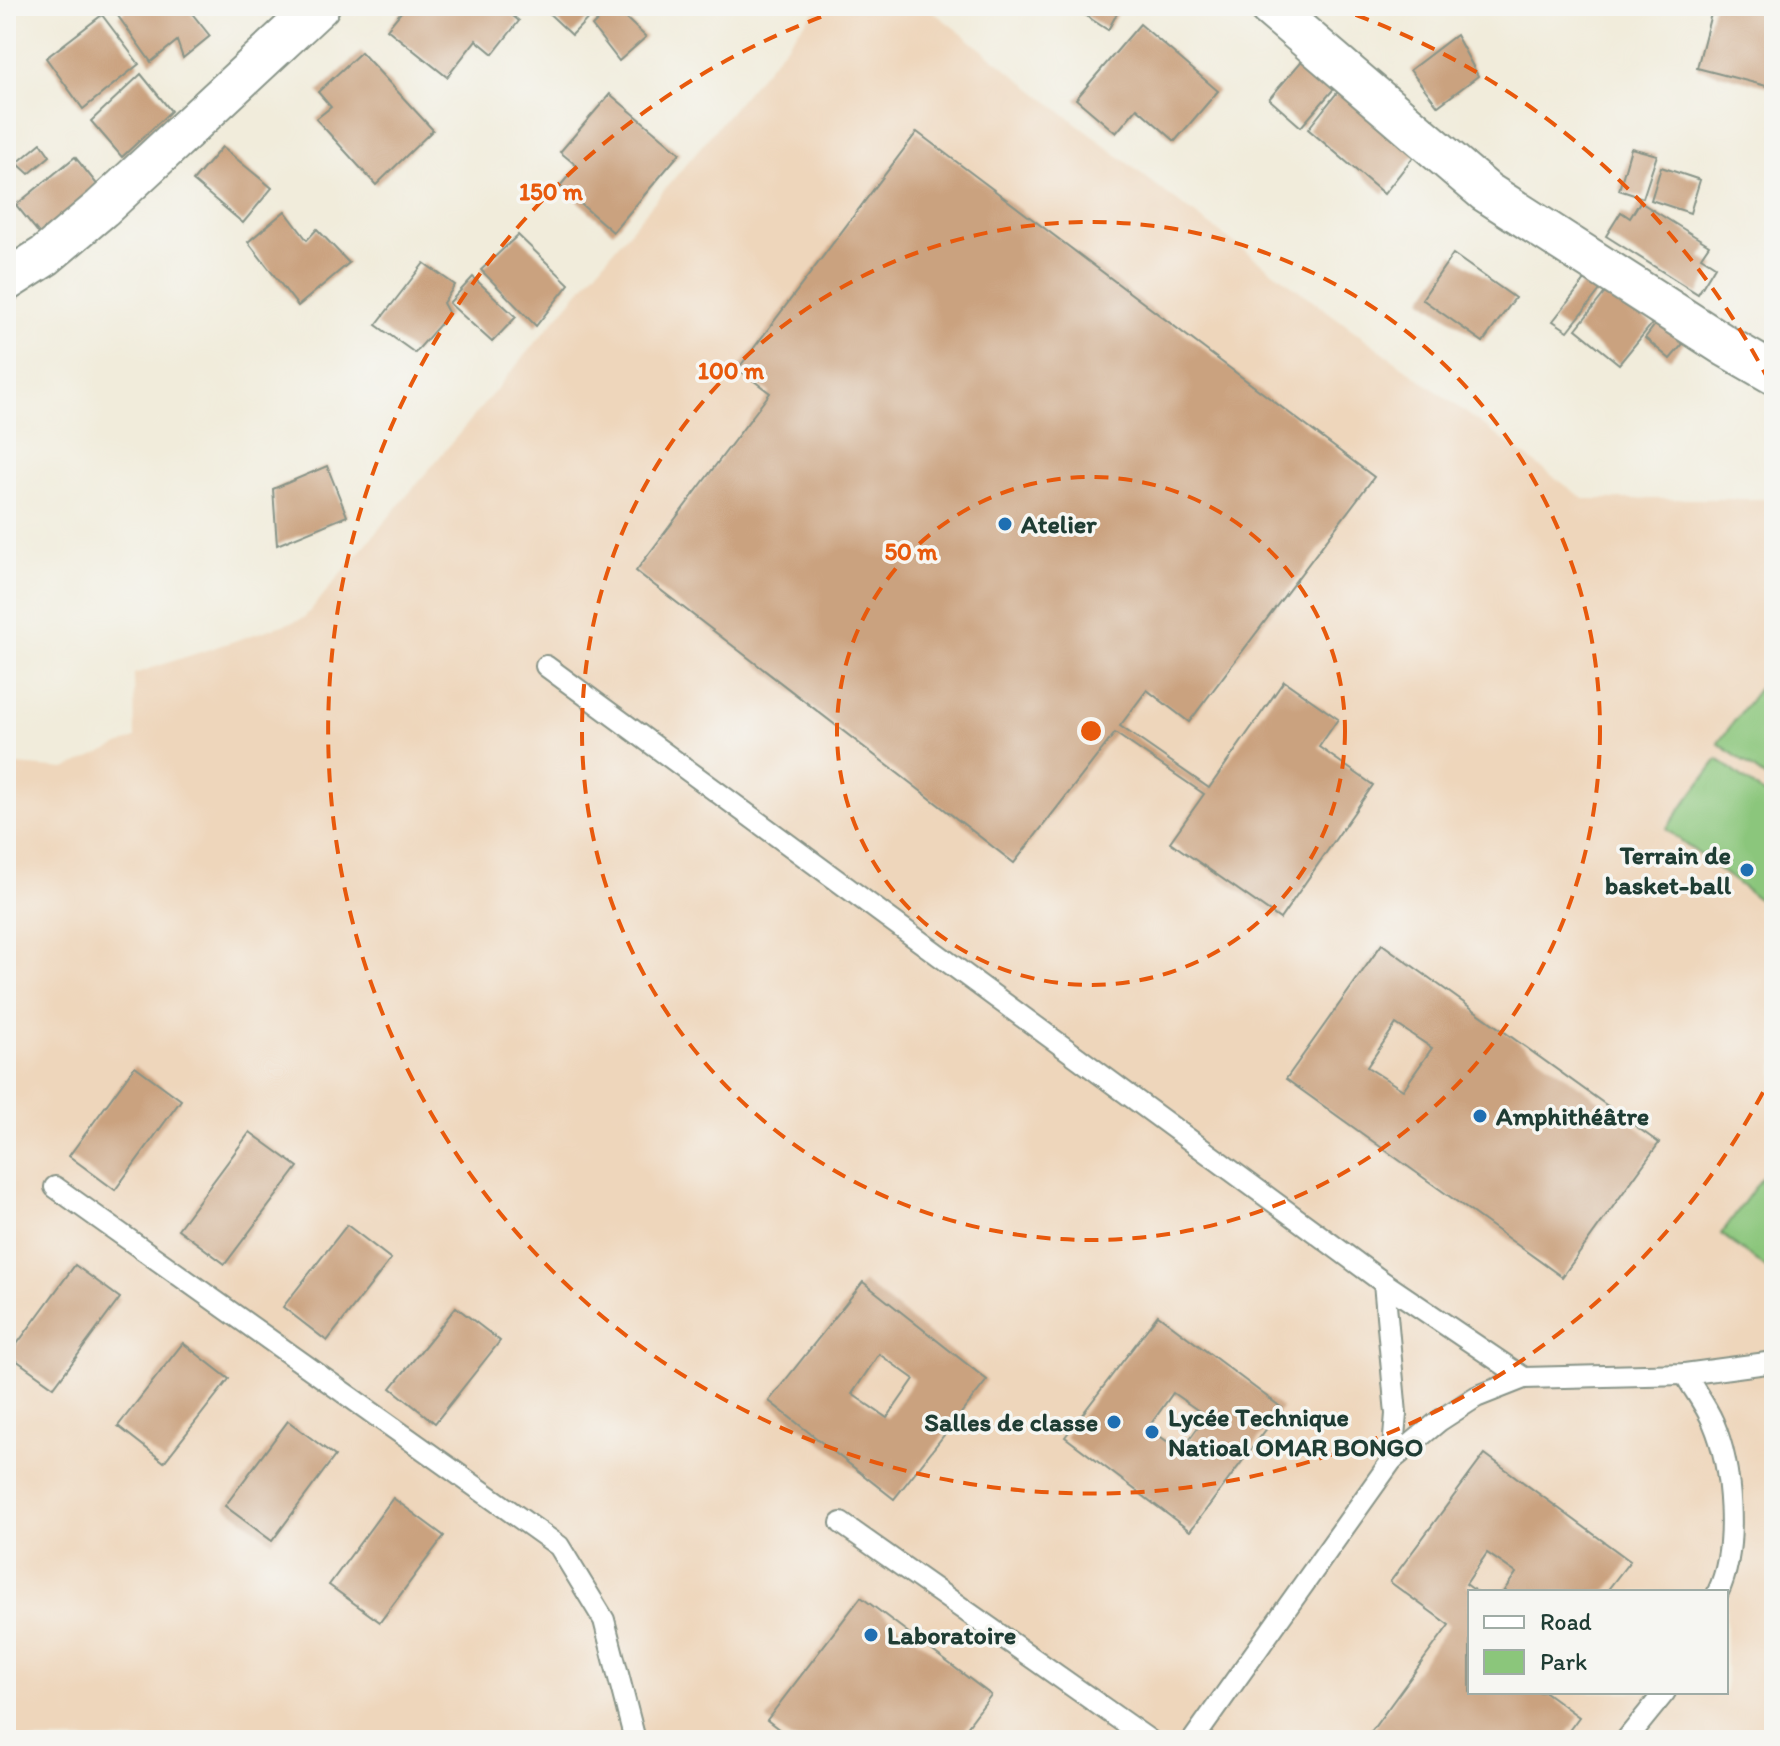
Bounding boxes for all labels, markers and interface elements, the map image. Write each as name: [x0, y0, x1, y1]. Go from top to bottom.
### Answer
text: 150 m: [519, 177, 584, 206]
text: 100 m: [698, 356, 765, 385]
place label: Atelier: [1020, 508, 1097, 540]
marker: Atelier: [996, 515, 1014, 533]
text: 50 m: [885, 537, 938, 566]
centre of rings: [1077, 717, 1105, 745]
place label: Terrain de basket-ball: [1605, 839, 1732, 901]
marker: Terrain de basket-ball: [1738, 861, 1756, 879]
place label: Amphithéâtre: [1495, 1100, 1649, 1132]
marker: Amphithéâtre: [1471, 1107, 1489, 1125]
place label: Lycée Technique Natioal OMAR BONGO: [1168, 1401, 1423, 1463]
place label: Salles de classe: [924, 1406, 1098, 1438]
marker: Salles de classe: [1105, 1413, 1123, 1431]
marker: Lycée Technique Natioal OMAR BONGO: [1143, 1423, 1161, 1441]
legend: [1468, 1590, 1728, 1694]
text: Road: [1540, 1607, 1592, 1636]
place label: Laboratoire: [887, 1619, 1016, 1651]
marker: Laboratoire: [862, 1626, 880, 1644]
text: Park: [1540, 1647, 1587, 1676]

